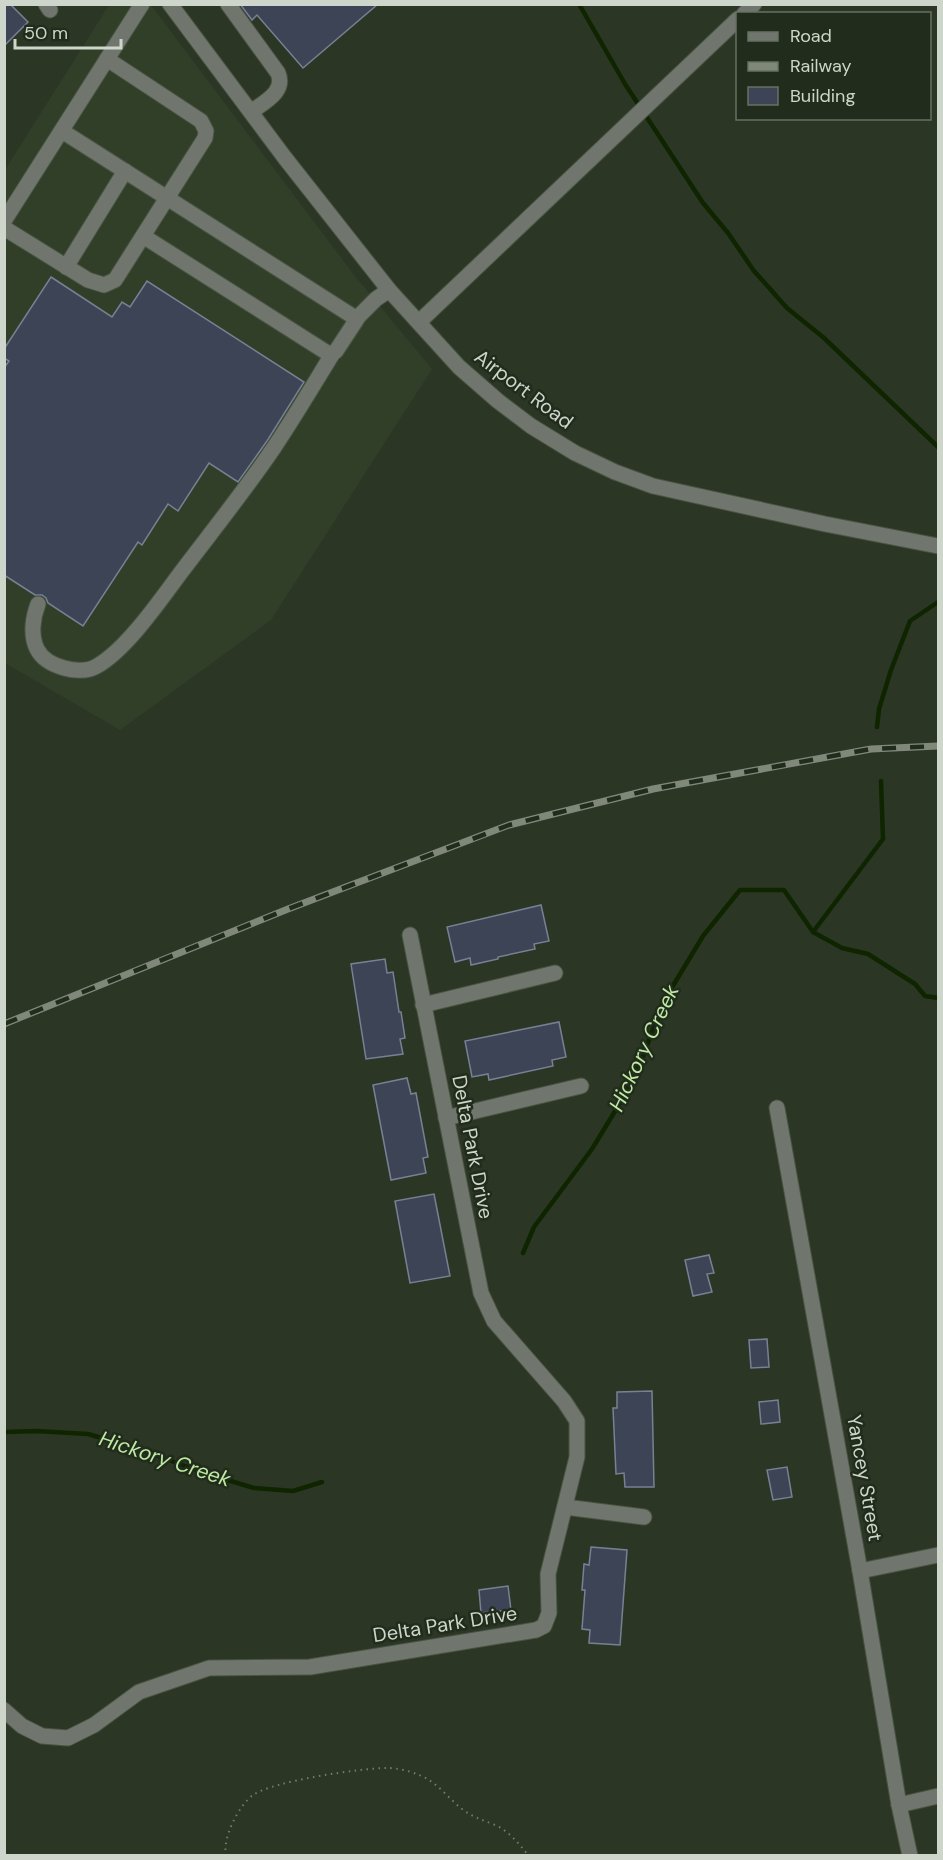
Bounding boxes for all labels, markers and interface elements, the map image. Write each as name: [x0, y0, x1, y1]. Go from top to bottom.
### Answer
scale bar: [15, 12, 122, 50]
legend: [736, 12, 931, 120]
text: 50 m: [24, 21, 68, 45]
text: Road: [790, 24, 832, 48]
text: Railway: [790, 54, 852, 78]
text: Building: [790, 84, 855, 108]
street label: Airport Road: [469, 343, 579, 435]
water label: Hickory Creek: [602, 980, 686, 1116]
street label: Delta Park Drive: [446, 1073, 500, 1221]
street label: Yancey Street: [841, 1413, 889, 1543]
water label: Hickory Creek: [96, 1425, 235, 1494]
street label: Delta Park Drive: [371, 1600, 519, 1648]

